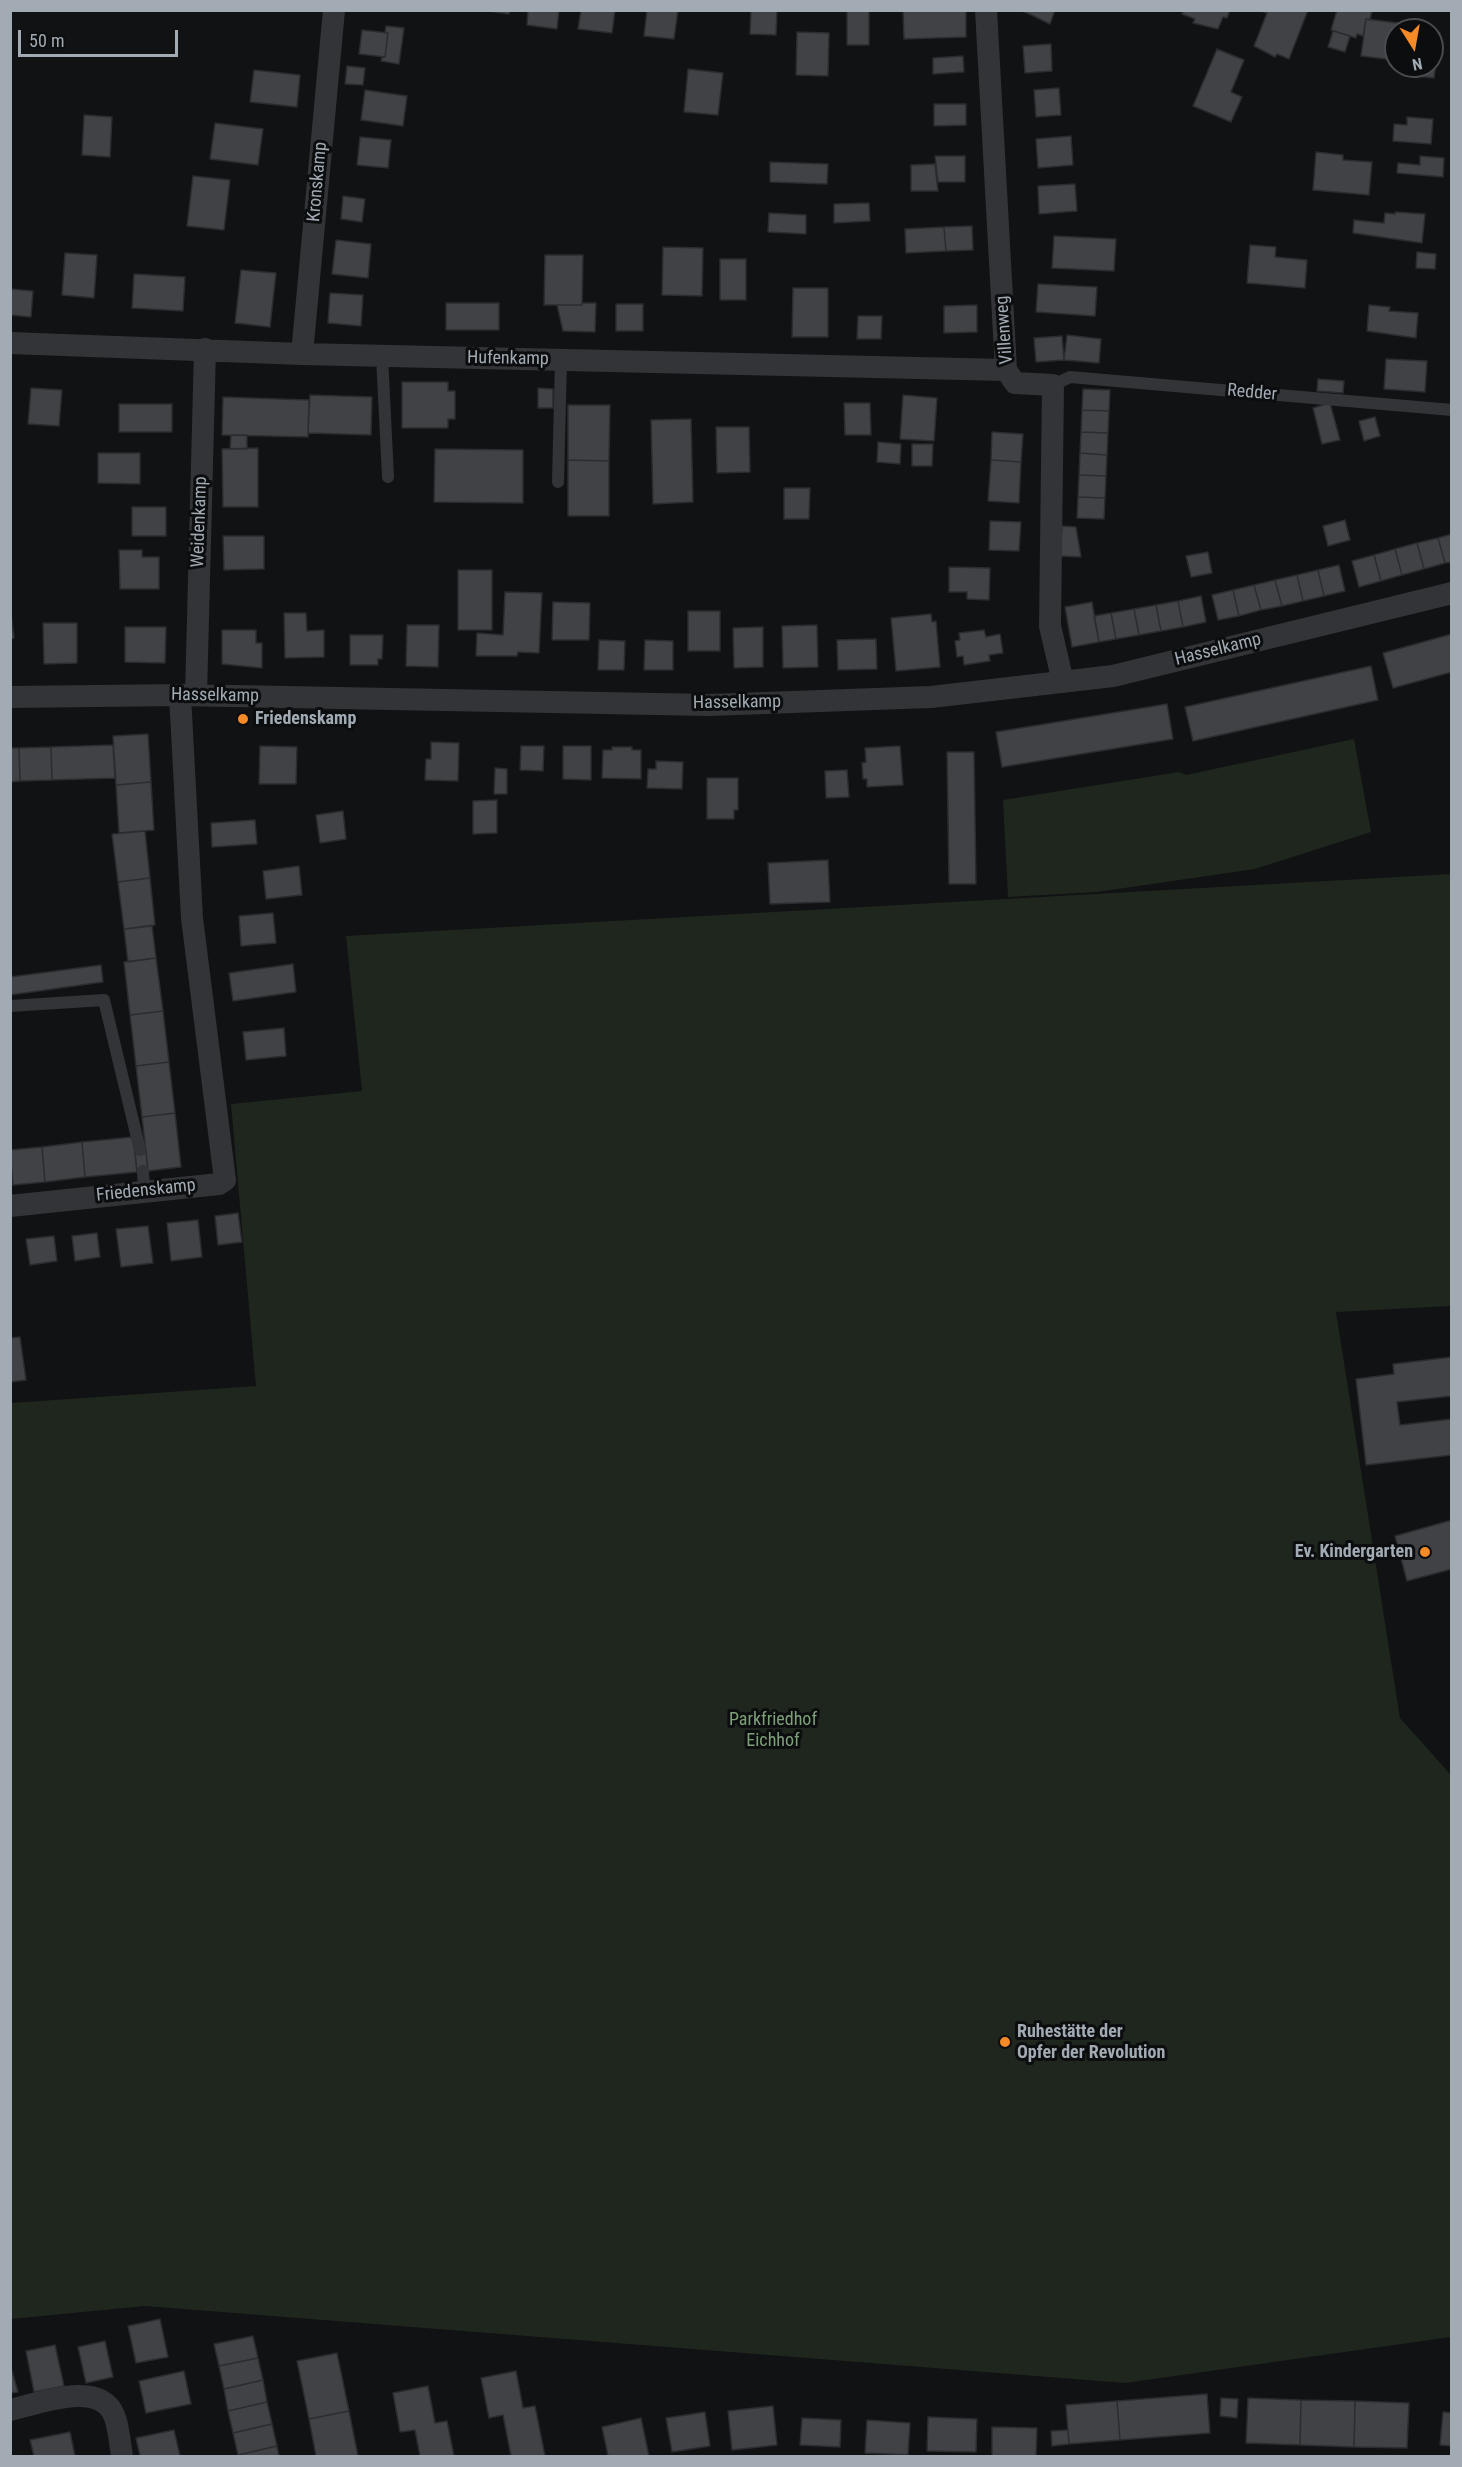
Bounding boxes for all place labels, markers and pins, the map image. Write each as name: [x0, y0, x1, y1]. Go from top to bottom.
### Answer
place label: Friedenskamp: [255, 708, 356, 730]
marker: Friedenskamp: [236, 712, 250, 726]
place label: Ev. Kindergarten: [1295, 1541, 1413, 1563]
marker: Ev. Kindergarten: [1418, 1545, 1432, 1559]
place label: Ruhestätte der Opfer der Revolution: [1017, 2021, 1165, 2064]
marker: Ruhestätte der Opfer der Revolution: [998, 2035, 1012, 2049]

